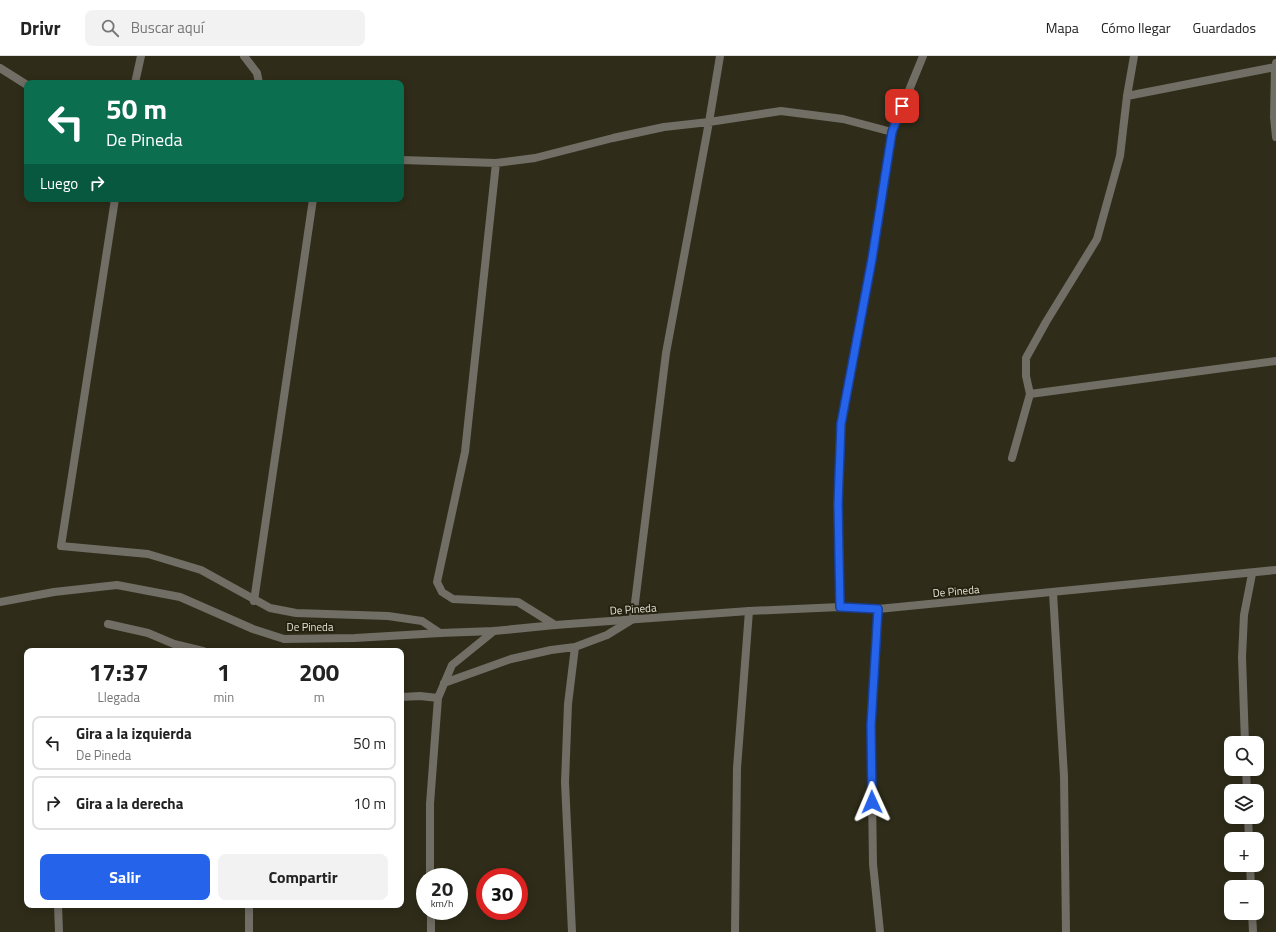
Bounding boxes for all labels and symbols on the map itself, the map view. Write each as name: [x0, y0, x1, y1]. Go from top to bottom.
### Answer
pin: [885, 89, 919, 123]
street label: De Pineda: [932, 581, 980, 601]
street label: De Pineda: [609, 599, 657, 619]
street label: De Pineda: [287, 619, 334, 635]
position arrow: [851, 781, 893, 823]
speed limit sign: 30: [476, 868, 528, 920]

